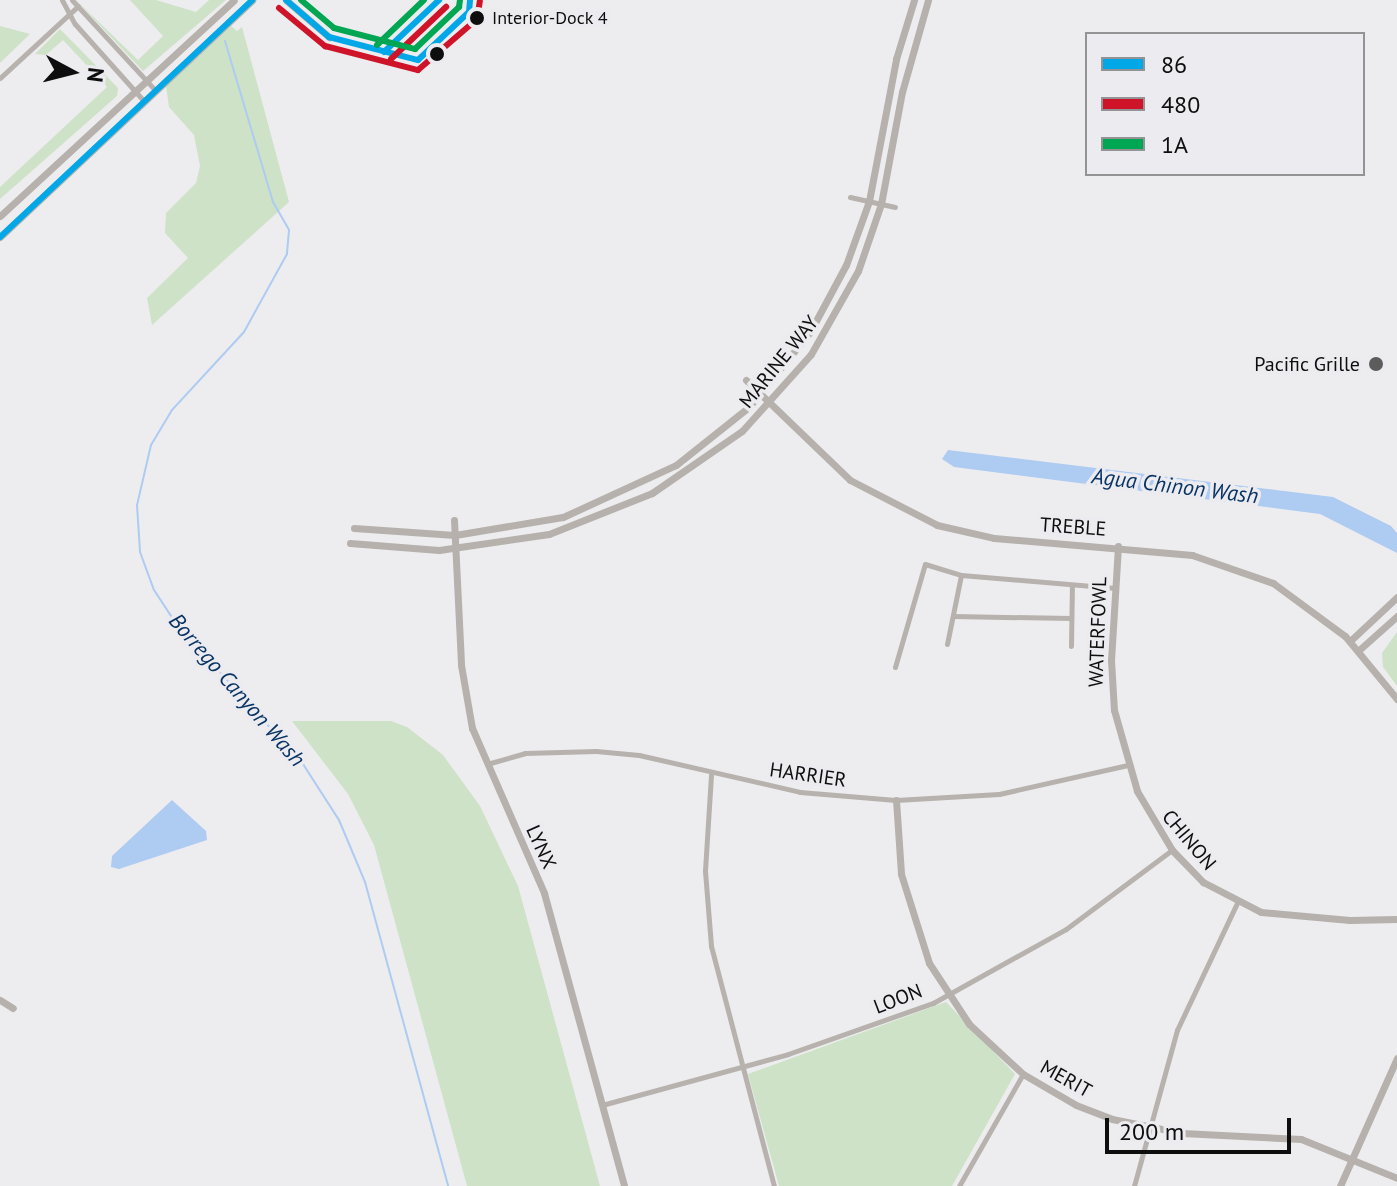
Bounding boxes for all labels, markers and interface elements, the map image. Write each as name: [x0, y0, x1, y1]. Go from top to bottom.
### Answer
place label: Interior-Dock 4: [492, 7, 608, 29]
marker: Interior-Dock 4: [469, 10, 485, 26]
north arrow: [32, 32, 112, 112]
legend: [1085, 32, 1365, 176]
unlabelled marker: [429, 46, 445, 62]
text: 86: [1161, 49, 1187, 80]
text: N: [81, 66, 111, 84]
text: 480: [1161, 89, 1200, 120]
text: 1A: [1161, 129, 1188, 160]
street label: MARINE WAY: [734, 311, 824, 413]
place label: Pacific Grille: [1254, 352, 1360, 376]
marker: Pacific Grille: [1367, 355, 1385, 373]
water label: Agua Chinon Wash: [1090, 463, 1260, 509]
street label: TREBLE: [1039, 513, 1107, 541]
street label: WATERFOWL: [1084, 576, 1112, 688]
water label: Borrego Canyon Wash: [163, 608, 311, 772]
street label: HARRIER: [768, 758, 848, 792]
street label: CHINON: [1157, 805, 1221, 875]
street label: LYNX: [521, 821, 561, 873]
street label: LOON: [870, 979, 926, 1019]
street label: MERIT: [1036, 1055, 1096, 1103]
scale bar: [1109, 1102, 1295, 1152]
text: 200 m: [1119, 1116, 1184, 1147]

